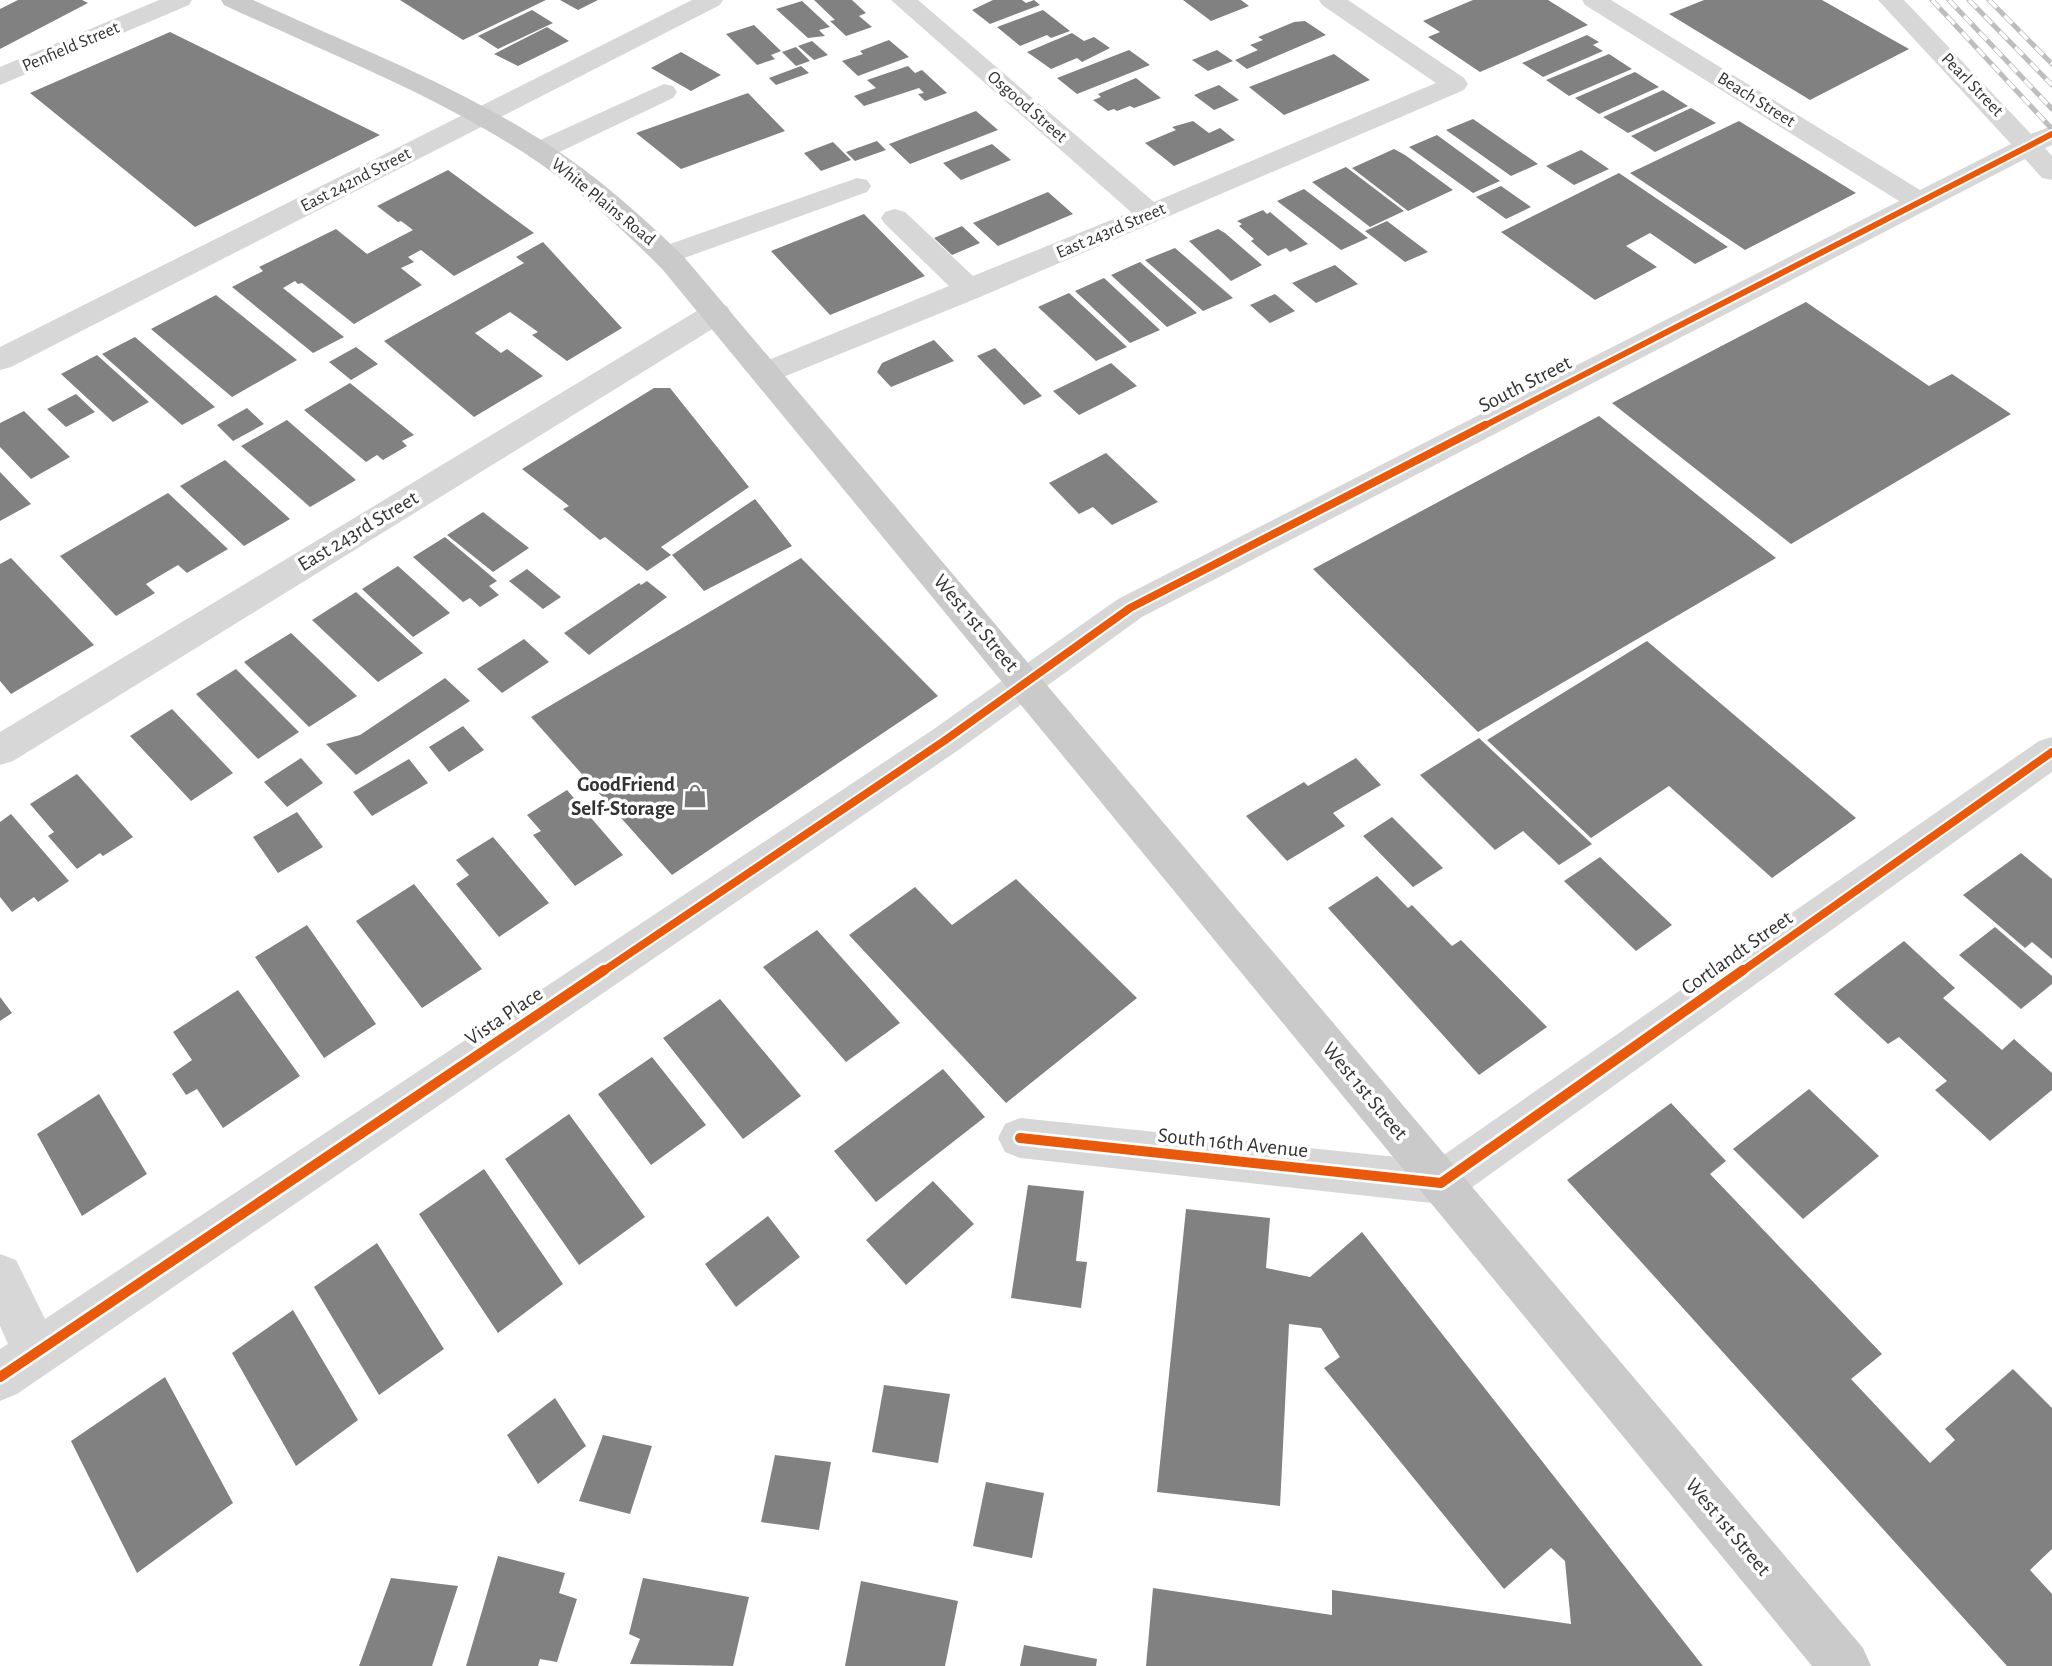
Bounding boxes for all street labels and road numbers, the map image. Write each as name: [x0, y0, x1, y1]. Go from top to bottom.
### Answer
street label: Penfield Street: [20, 18, 122, 75]
street label: Pearl Street: [1938, 50, 2007, 120]
street label: Osgood Street: [984, 68, 1071, 146]
street label: Beach Street: [1714, 69, 1798, 131]
street label: East 242nd Street: [298, 144, 414, 215]
street label: White Plains Road: [548, 155, 658, 249]
street label: East 243rd Street: [1054, 200, 1168, 262]
street label: South Street: [1475, 352, 1575, 416]
street label: East 243rd Street: [294, 487, 422, 575]
street label: West 1st Street: [929, 570, 1023, 676]
street label: Cortlandt Street: [1678, 907, 1797, 999]
street label: Vista Place: [462, 983, 546, 1049]
street label: West 1st Street: [1318, 1038, 1412, 1144]
street label: South 16th Avenue: [1157, 1125, 1309, 1161]
street label: West 1st Street: [1681, 1474, 1775, 1580]

